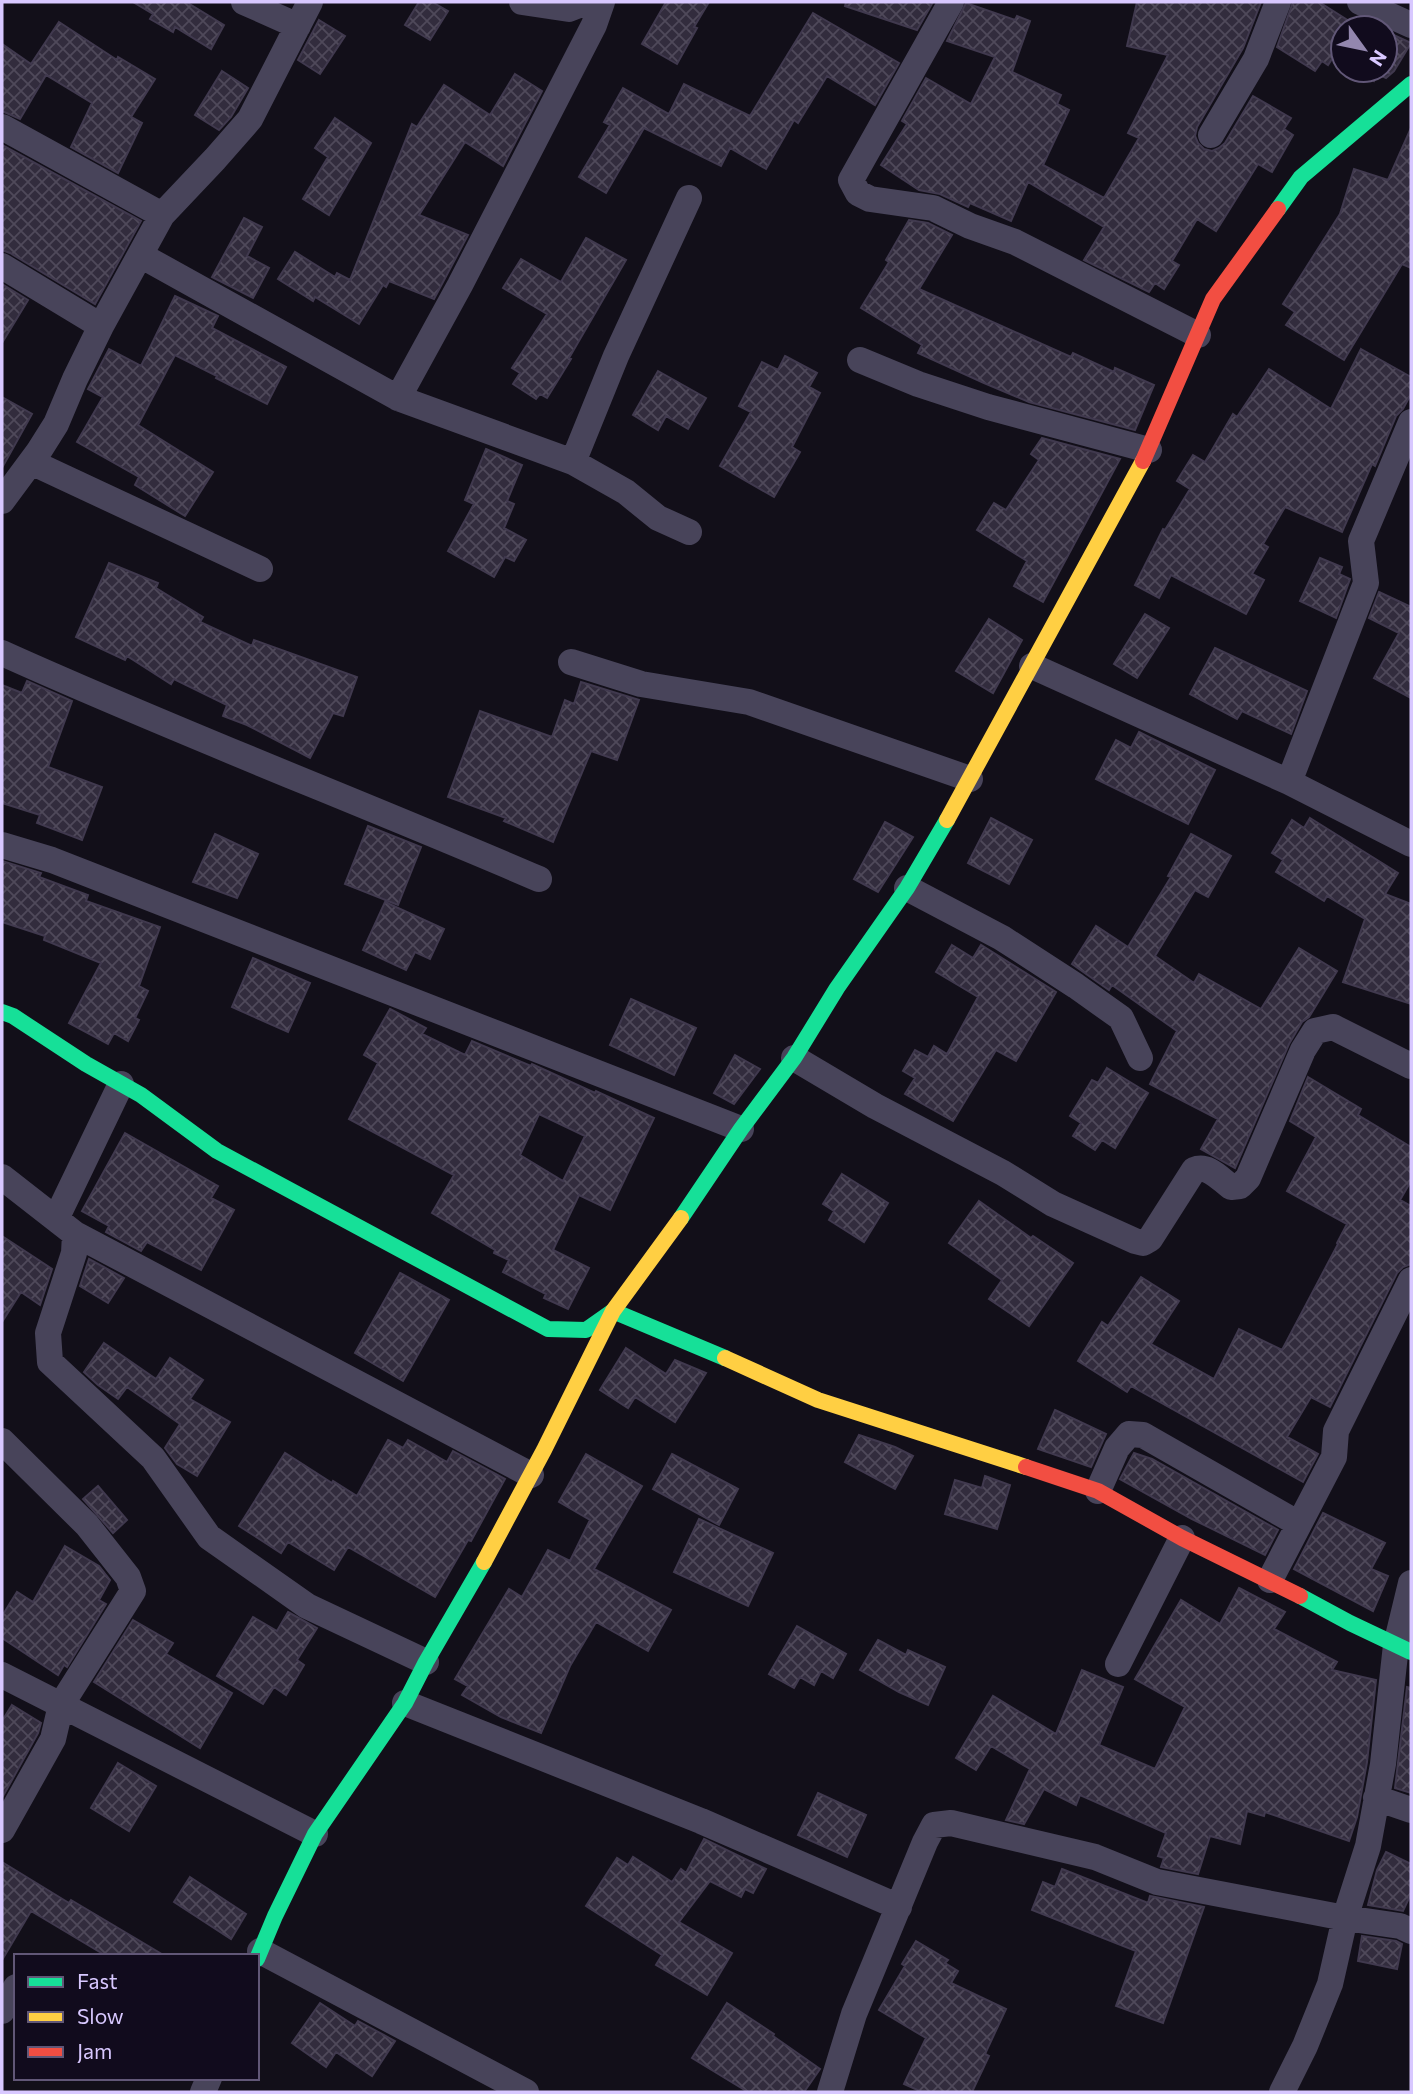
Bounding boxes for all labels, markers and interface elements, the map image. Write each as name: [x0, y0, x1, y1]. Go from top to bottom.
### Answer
north arrow: [1329, 14, 1399, 84]
text: N: [1365, 46, 1392, 71]
legend: [14, 1954, 259, 2080]
text: Fast: [77, 1968, 118, 1993]
text: Slow: [77, 2003, 124, 2028]
text: Jam: [77, 2038, 112, 2063]

